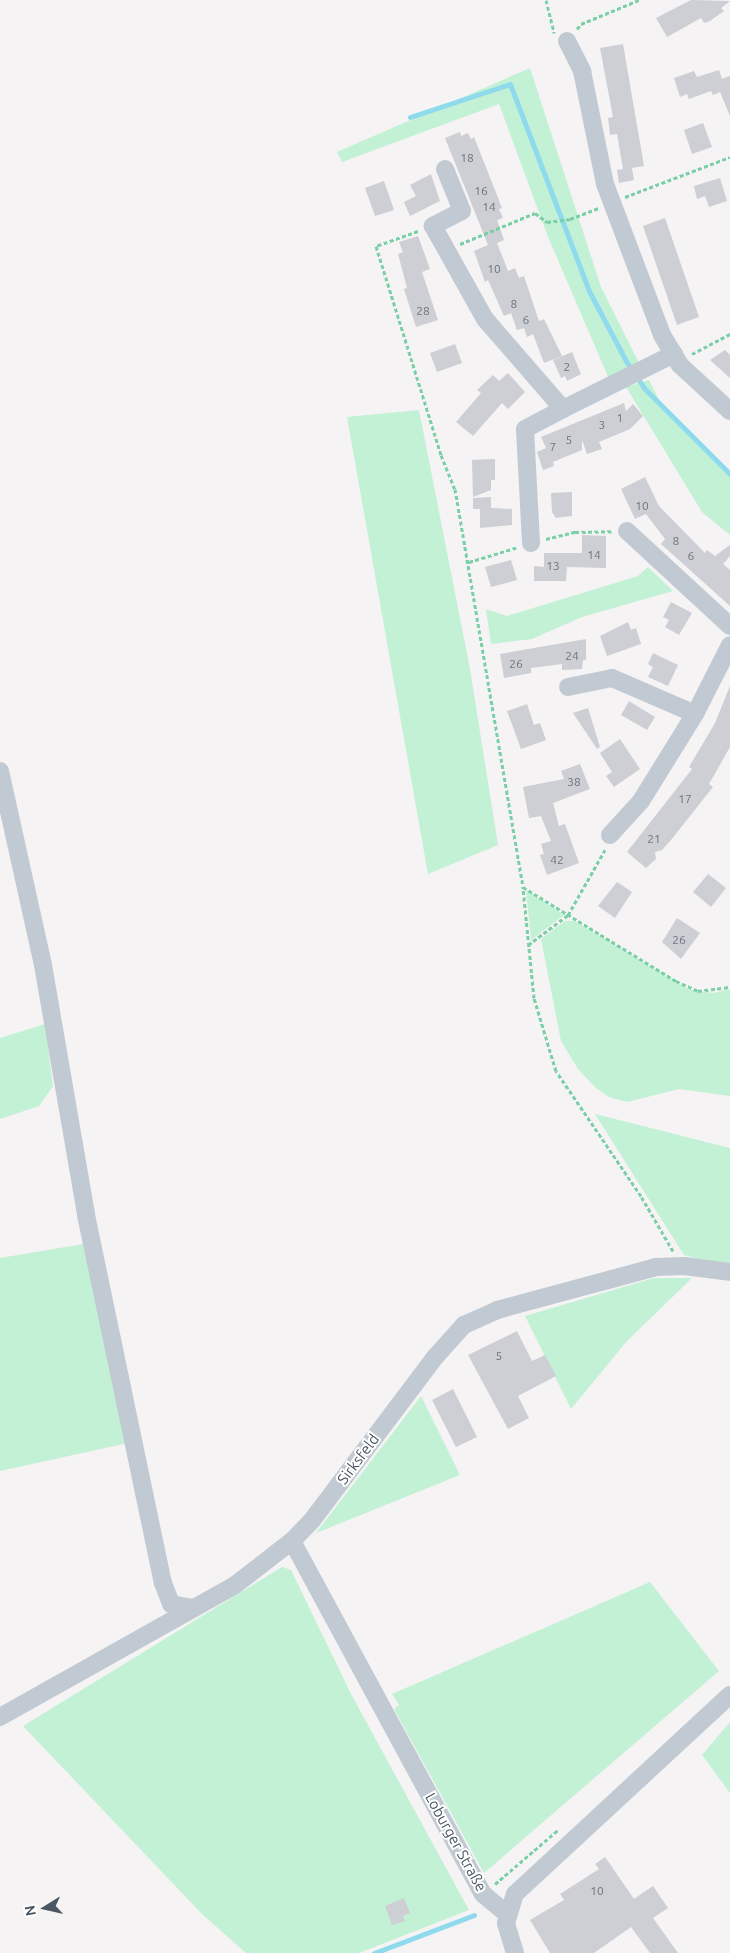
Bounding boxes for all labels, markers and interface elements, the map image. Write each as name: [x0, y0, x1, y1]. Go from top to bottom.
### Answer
house number: 18: [460, 151, 474, 165]
house number: 16: [474, 184, 488, 198]
house number: 14: [482, 200, 496, 214]
house number: 10: [487, 262, 501, 276]
house number: 8: [511, 297, 517, 311]
house number: 28: [416, 304, 430, 318]
house number: 6: [523, 313, 529, 327]
house number: 2: [564, 360, 570, 374]
house number: 1: [617, 411, 623, 425]
house number: 3: [599, 418, 605, 432]
house number: 5: [566, 433, 572, 447]
house number: 7: [550, 440, 556, 454]
house number: 10: [635, 499, 649, 513]
house number: 8: [673, 534, 679, 548]
house number: 14: [587, 548, 601, 562]
house number: 6: [688, 549, 694, 563]
house number: 13: [546, 559, 560, 573]
house number: 24: [565, 649, 579, 663]
house number: 26: [509, 657, 523, 671]
house number: 38: [567, 775, 581, 789]
house number: 17: [678, 792, 692, 806]
house number: 21: [647, 832, 661, 846]
house number: 42: [550, 853, 564, 867]
house number: 26: [672, 933, 686, 947]
house number: 5: [496, 1349, 502, 1363]
street label: Sirksfeld: [333, 1430, 383, 1488]
street label: Loburger Straße: [421, 1790, 491, 1894]
north arrow: [20, 1883, 70, 1933]
house number: 10: [590, 1884, 604, 1898]
text: N: [21, 1904, 39, 1917]

